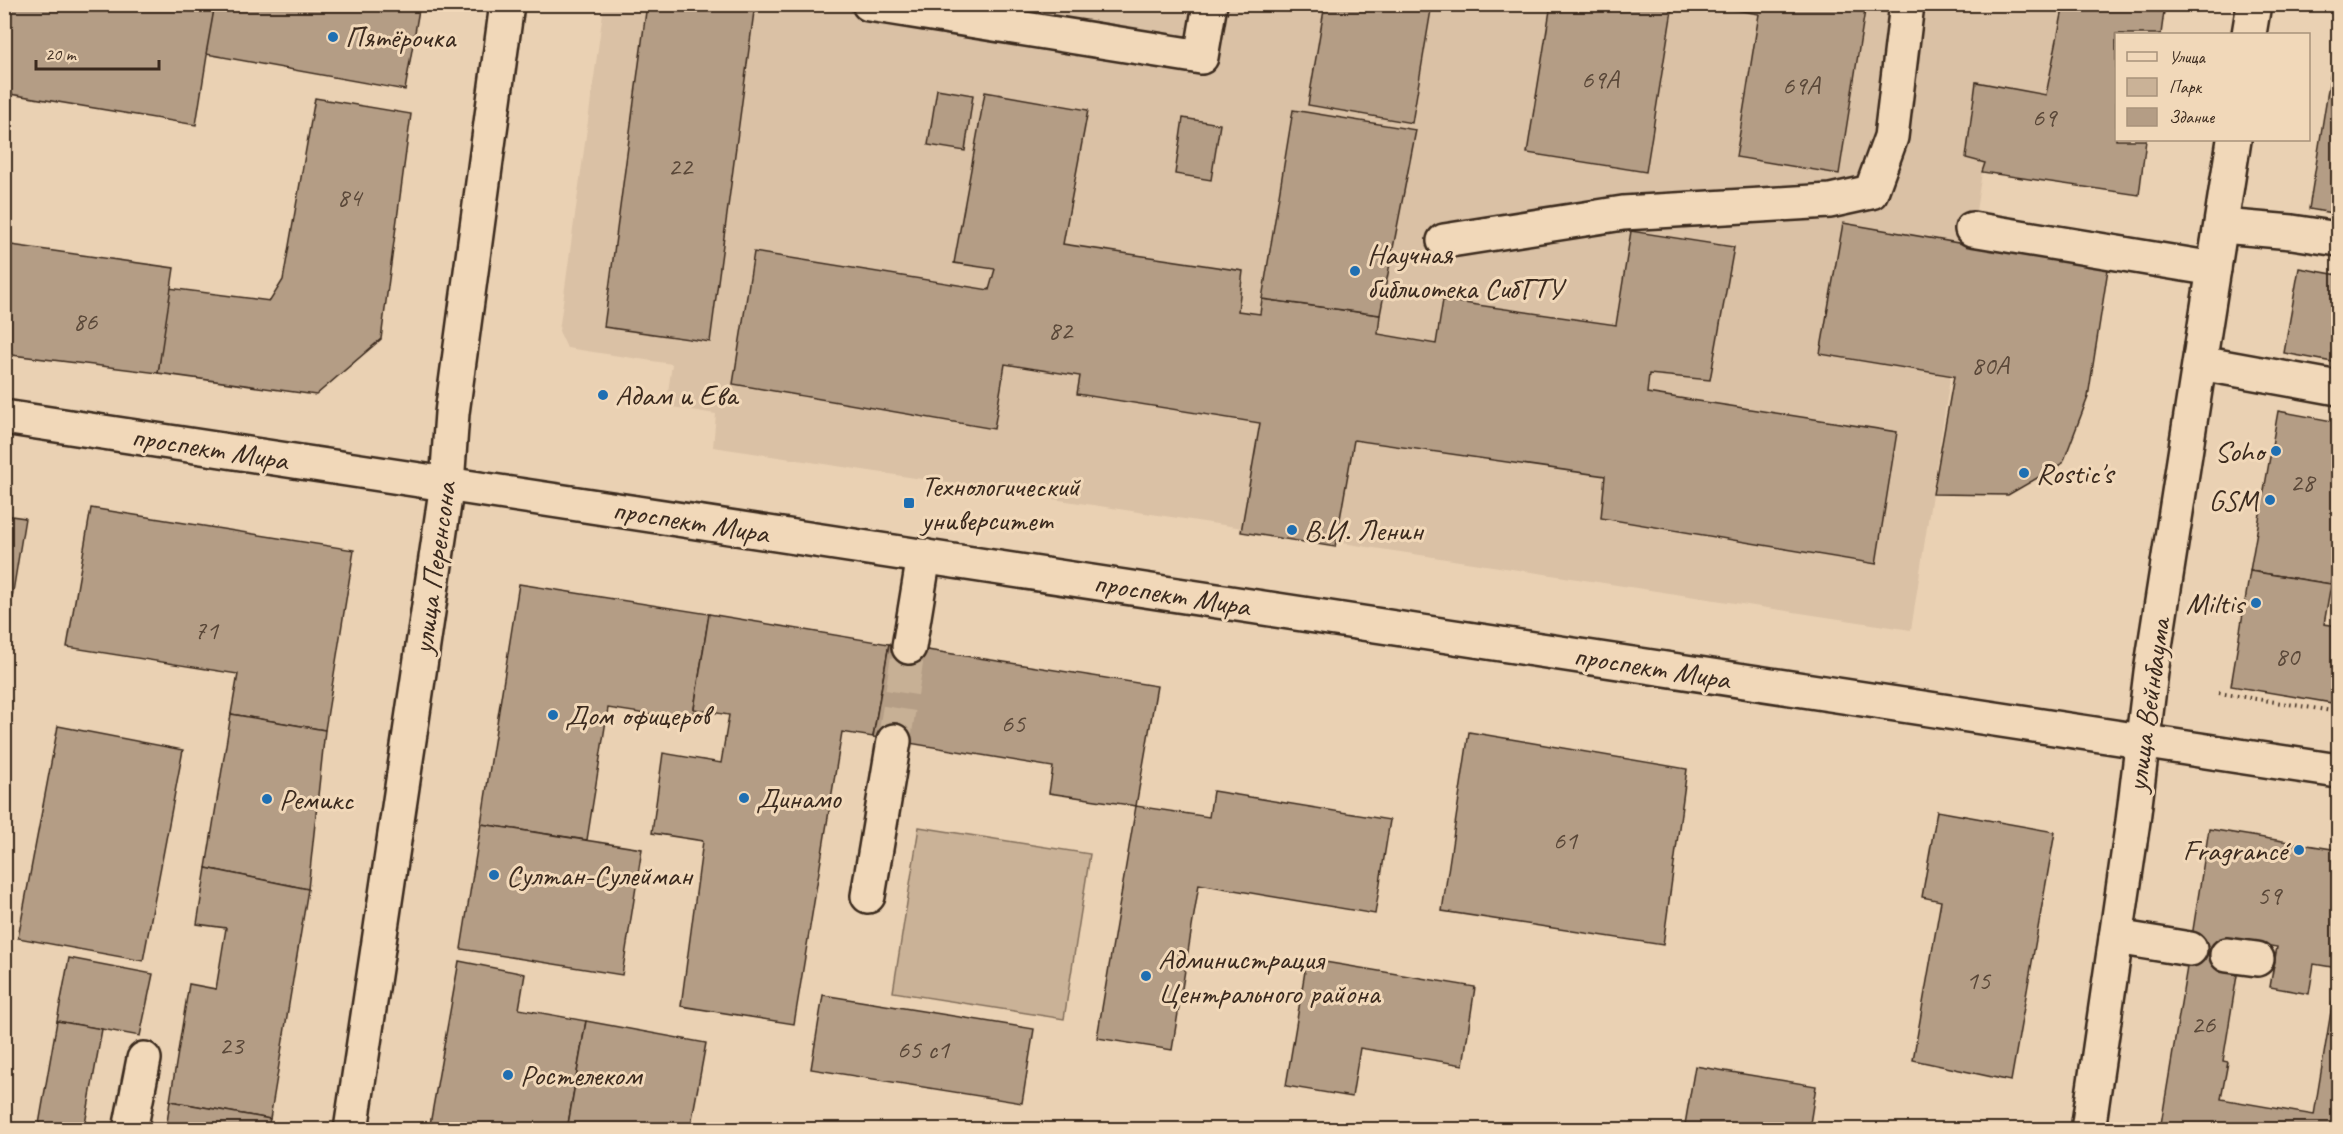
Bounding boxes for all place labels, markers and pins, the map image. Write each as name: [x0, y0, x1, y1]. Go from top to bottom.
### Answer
place label: Пятёрочка: [345, 18, 457, 56]
marker: Пятёрочка: [326, 30, 340, 44]
place label: Научная библиотека СибГТУ: [1367, 235, 1567, 307]
marker: Научная библиотека СибГТУ: [1348, 264, 1362, 278]
place label: Адам и Ева: [615, 376, 740, 414]
marker: Адам и Ева: [596, 388, 610, 402]
place label: Soho: [2215, 432, 2267, 470]
marker: Soho: [2269, 444, 2283, 458]
place label: Rostic's: [2036, 454, 2116, 492]
marker: Rostic's: [2017, 466, 2031, 480]
place label: Технологический университет: [919, 467, 1081, 539]
place label: GSM: [2208, 481, 2259, 519]
marker: GSM: [2263, 493, 2277, 507]
marker: Технологический университет: [902, 496, 916, 510]
place label: В.И. Ленин: [1304, 511, 1424, 549]
marker: В.И. Ленин: [1285, 523, 1299, 537]
place label: Miltis: [2186, 584, 2247, 622]
marker: Miltis: [2249, 596, 2263, 610]
place label: Дом офицеров: [565, 696, 715, 734]
marker: Дом офицеров: [546, 708, 560, 722]
place label: Динамо: [756, 779, 842, 817]
place label: Ремикс: [279, 780, 354, 818]
marker: Динамо: [737, 791, 751, 805]
marker: Ремикс: [260, 792, 274, 806]
place label: Fragrancé: [2183, 831, 2291, 869]
marker: Fragrancé: [2292, 843, 2306, 857]
place label: Султан-Сулейман: [506, 856, 694, 894]
marker: Султан-Сулейман: [487, 868, 501, 882]
place label: Администрация Центрального района: [1158, 940, 1382, 1012]
marker: Администрация Центрального района: [1139, 969, 1153, 983]
place label: Ростелеком: [520, 1056, 644, 1094]
marker: Ростелеком: [501, 1068, 515, 1082]

